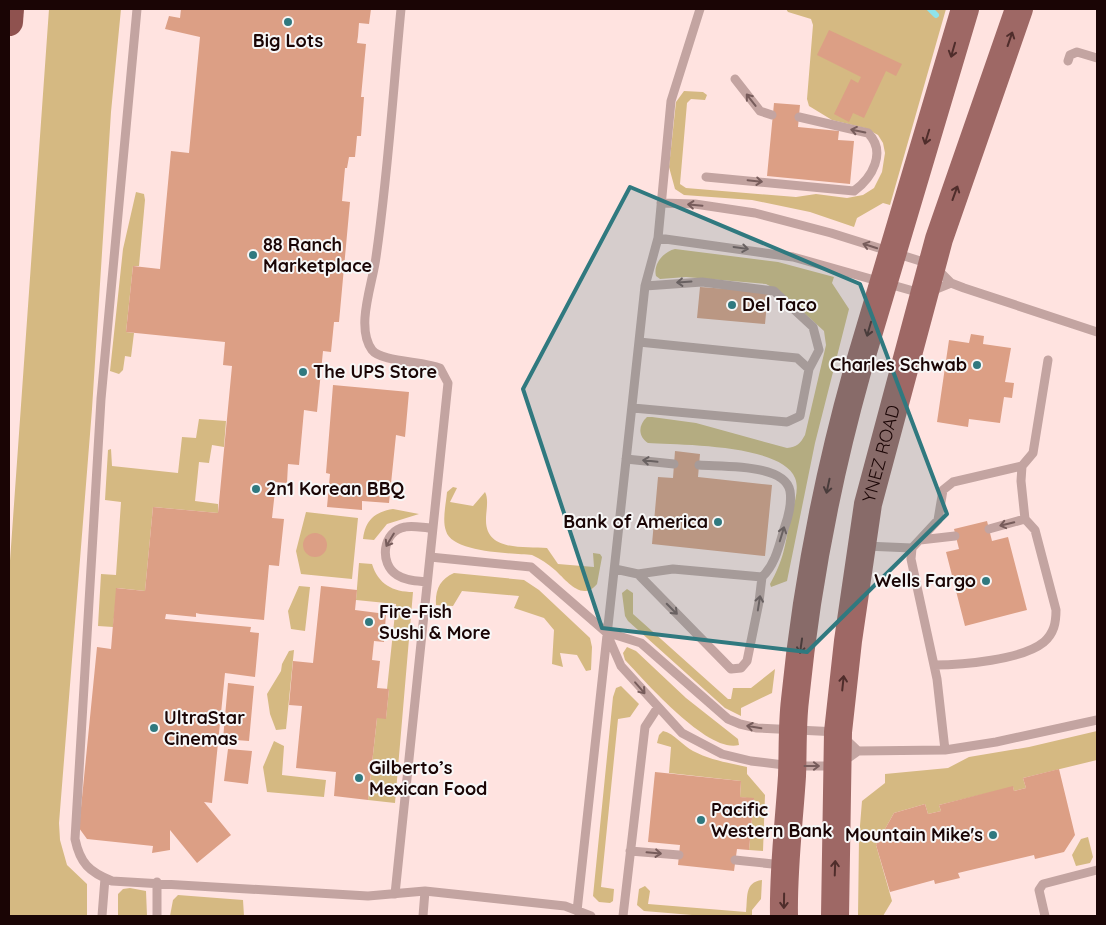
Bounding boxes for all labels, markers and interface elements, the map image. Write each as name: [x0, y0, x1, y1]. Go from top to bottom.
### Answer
marker: Big Lots: [282, 16, 294, 28]
place label: Big Lots: [253, 29, 323, 52]
one-way arrow: [1006, 32, 1015, 48]
one-way arrow: [948, 41, 957, 57]
one-way arrow: [746, 94, 757, 107]
one-way arrow: [850, 125, 866, 135]
one-way arrow: [921, 129, 931, 145]
one-way arrow: [747, 177, 763, 186]
one-way arrow: [951, 185, 960, 201]
one-way arrow: [687, 200, 703, 210]
place label: 88 Ranch Marketplace: [263, 233, 372, 277]
one-way arrow: [862, 240, 878, 250]
one-way arrow: [733, 243, 749, 253]
marker: 88 Ranch Marketplace: [247, 249, 259, 261]
one-way arrow: [677, 278, 693, 287]
place label: Del Taco: [742, 293, 817, 316]
marker: Del Taco: [726, 299, 738, 311]
one-way arrow: [864, 320, 874, 336]
place label: Charles Schwab: [830, 353, 967, 376]
marker: Charles Schwab: [971, 359, 983, 371]
place label: The UPS Store: [313, 360, 437, 383]
marker: The UPS Store: [297, 366, 309, 378]
street label: YNEZ ROAD: [857, 402, 905, 505]
one-way arrow: [642, 456, 658, 466]
place label: 2n1 Korean BBQ: [266, 477, 405, 500]
one-way arrow: [823, 477, 832, 493]
marker: 2n1 Korean BBQ: [250, 483, 262, 495]
place label: Bank of America: [563, 510, 708, 533]
marker: Bank of America: [712, 516, 724, 528]
one-way arrow: [999, 520, 1015, 529]
one-way arrow: [778, 527, 788, 543]
one-way arrow: [384, 533, 395, 547]
place label: Wells Fargo: [874, 569, 976, 592]
marker: Wells Fargo: [980, 575, 992, 587]
one-way arrow: [754, 595, 764, 611]
place label: Fire-Fish Sushi & More: [379, 600, 491, 644]
one-way arrow: [666, 603, 678, 615]
marker: Fire-Fish Sushi & More: [363, 616, 375, 628]
one-way arrow: [796, 638, 806, 654]
one-way arrow: [838, 676, 848, 692]
one-way arrow: [634, 681, 645, 694]
place label: UltraStar Cinemas: [164, 706, 245, 750]
marker: UltraStar Cinemas: [148, 722, 160, 734]
one-way arrow: [746, 722, 762, 732]
place label: Gilberto’s Mexican Food: [369, 756, 487, 800]
one-way arrow: [803, 761, 819, 771]
marker: Gilberto’s Mexican Food: [353, 772, 365, 784]
place label: Pacific Western Bank: [711, 798, 833, 842]
marker: Pacific Western Bank: [695, 814, 707, 826]
place label: Mountain Mike's: [845, 823, 983, 846]
marker: Mountain Mike's: [987, 829, 999, 841]
one-way arrow: [646, 849, 662, 858]
one-way arrow: [830, 860, 840, 876]
one-way arrow: [780, 893, 789, 909]

